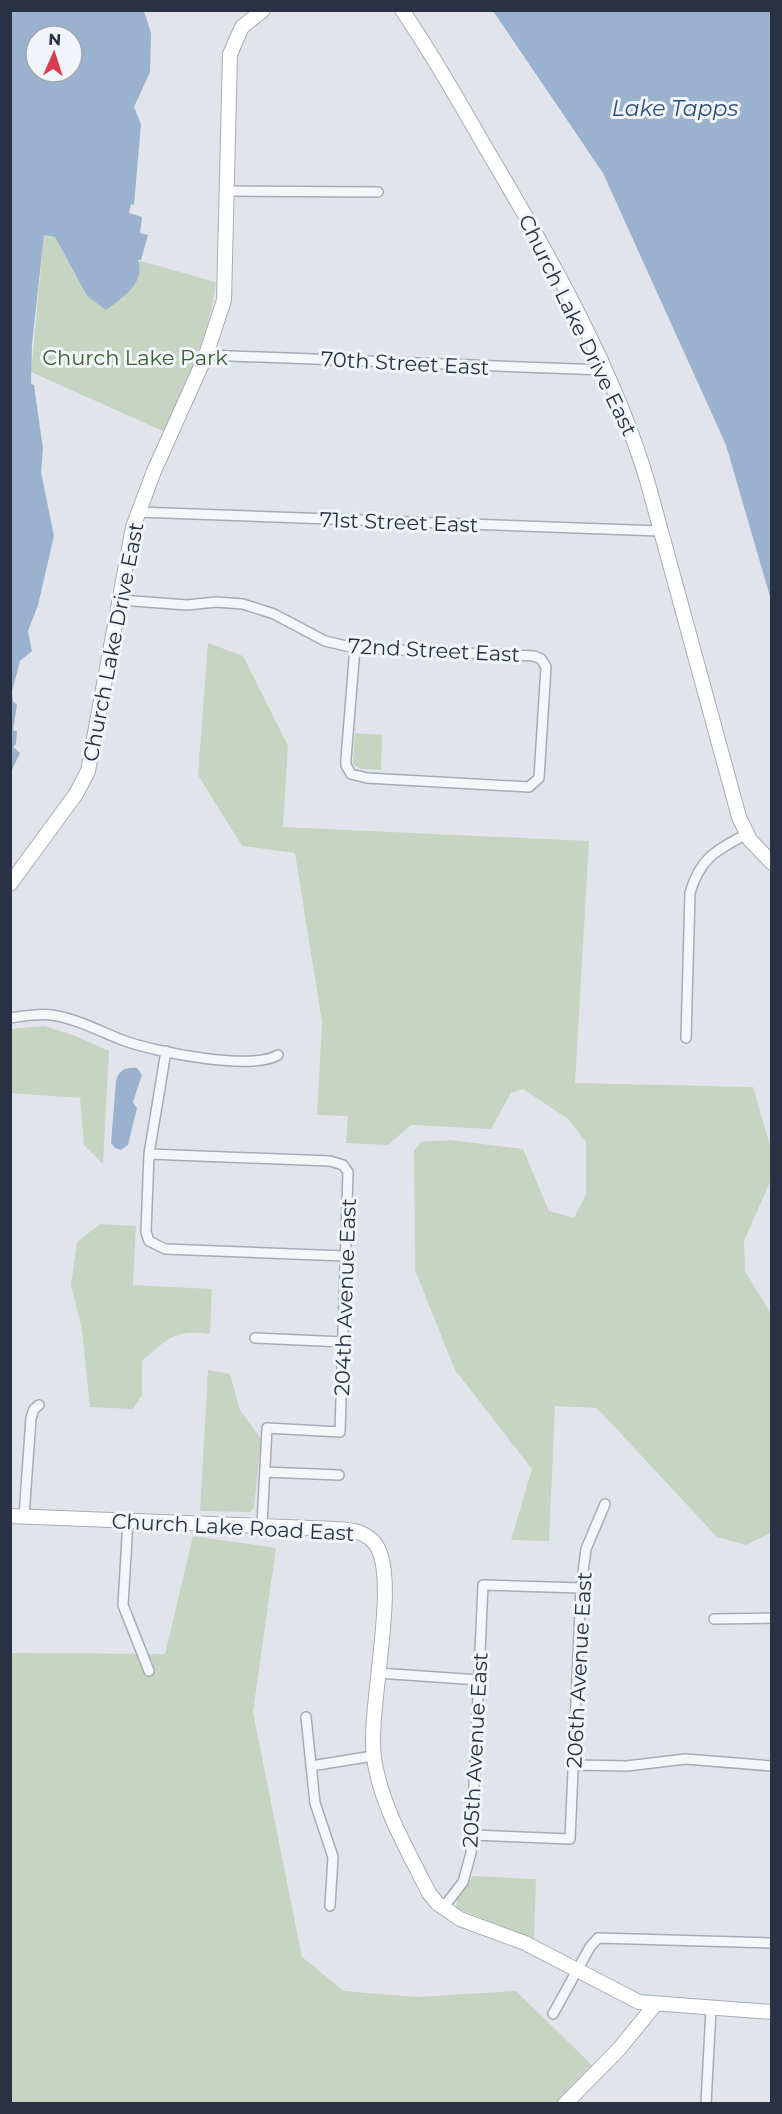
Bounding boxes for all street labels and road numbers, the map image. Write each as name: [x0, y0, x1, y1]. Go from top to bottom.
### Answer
street label: Church Lake Drive East: [513, 210, 643, 440]
street label: 70th Street East: [320, 346, 490, 380]
street label: 71st Street East: [319, 507, 479, 537]
street label: Church Lake Drive East: [78, 520, 148, 764]
street label: 72nd Street East: [347, 633, 521, 667]
street label: 204th Avenue East: [329, 1198, 361, 1396]
street label: Church Lake Road East: [111, 1508, 355, 1546]
street label: 206th Avenue East: [561, 1571, 597, 1769]
street label: 205th Avenue East: [457, 1652, 493, 1848]

